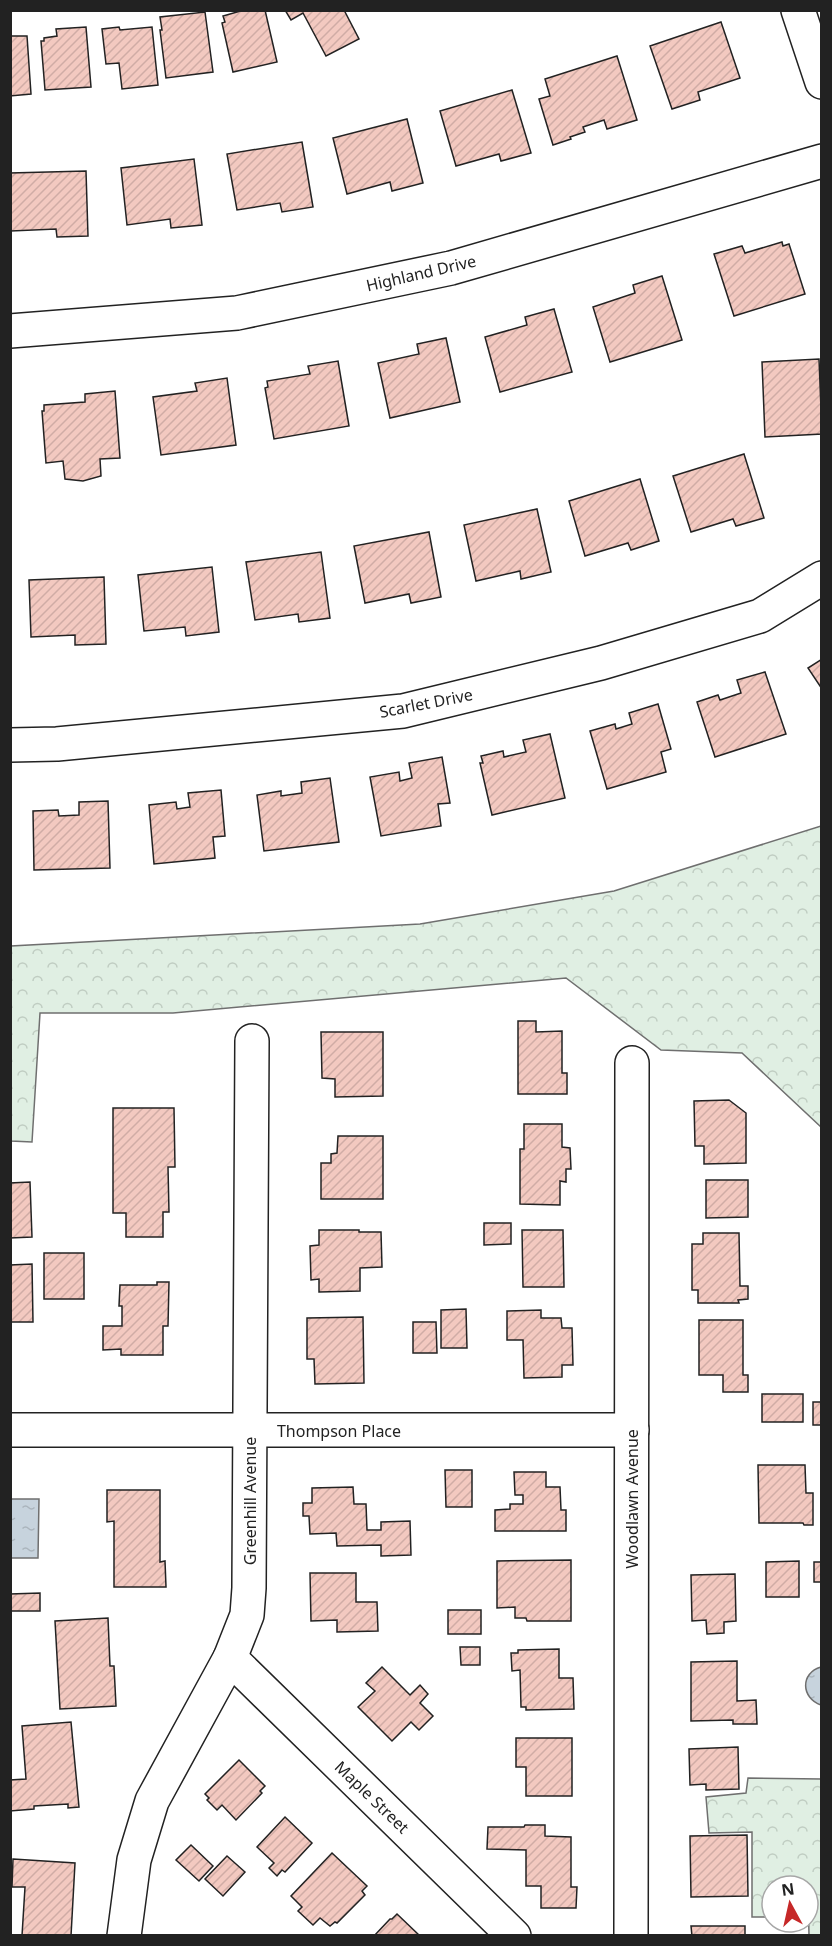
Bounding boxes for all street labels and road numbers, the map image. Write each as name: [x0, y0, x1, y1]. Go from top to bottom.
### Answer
street label: Highland Drive: [364, 250, 478, 296]
street label: Scarlet Drive: [377, 683, 475, 723]
street label: Thompson Place: [277, 1420, 401, 1442]
street label: Woodlawn Avenue: [621, 1429, 643, 1569]
street label: Greenhill Avenue: [239, 1437, 261, 1565]
street label: Maple Street: [330, 1756, 414, 1838]

